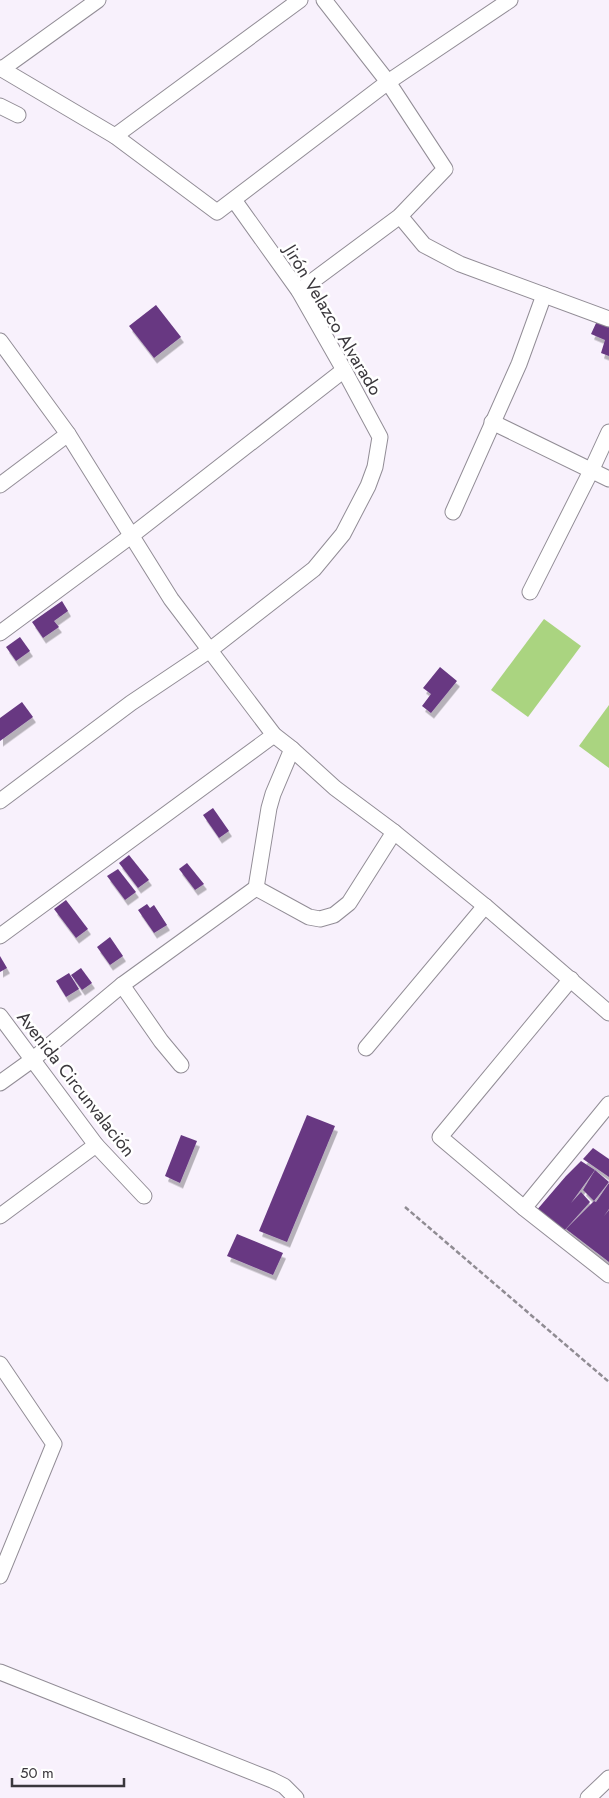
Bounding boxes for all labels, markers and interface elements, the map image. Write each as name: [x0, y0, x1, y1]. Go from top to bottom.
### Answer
street label: Jirón Velazco Alvarado: [277, 238, 388, 400]
street label: Avenida Circunvalación: [11, 1006, 141, 1162]
scale bar: [12, 1756, 125, 1788]
text: 50 m: [20, 1762, 54, 1784]

